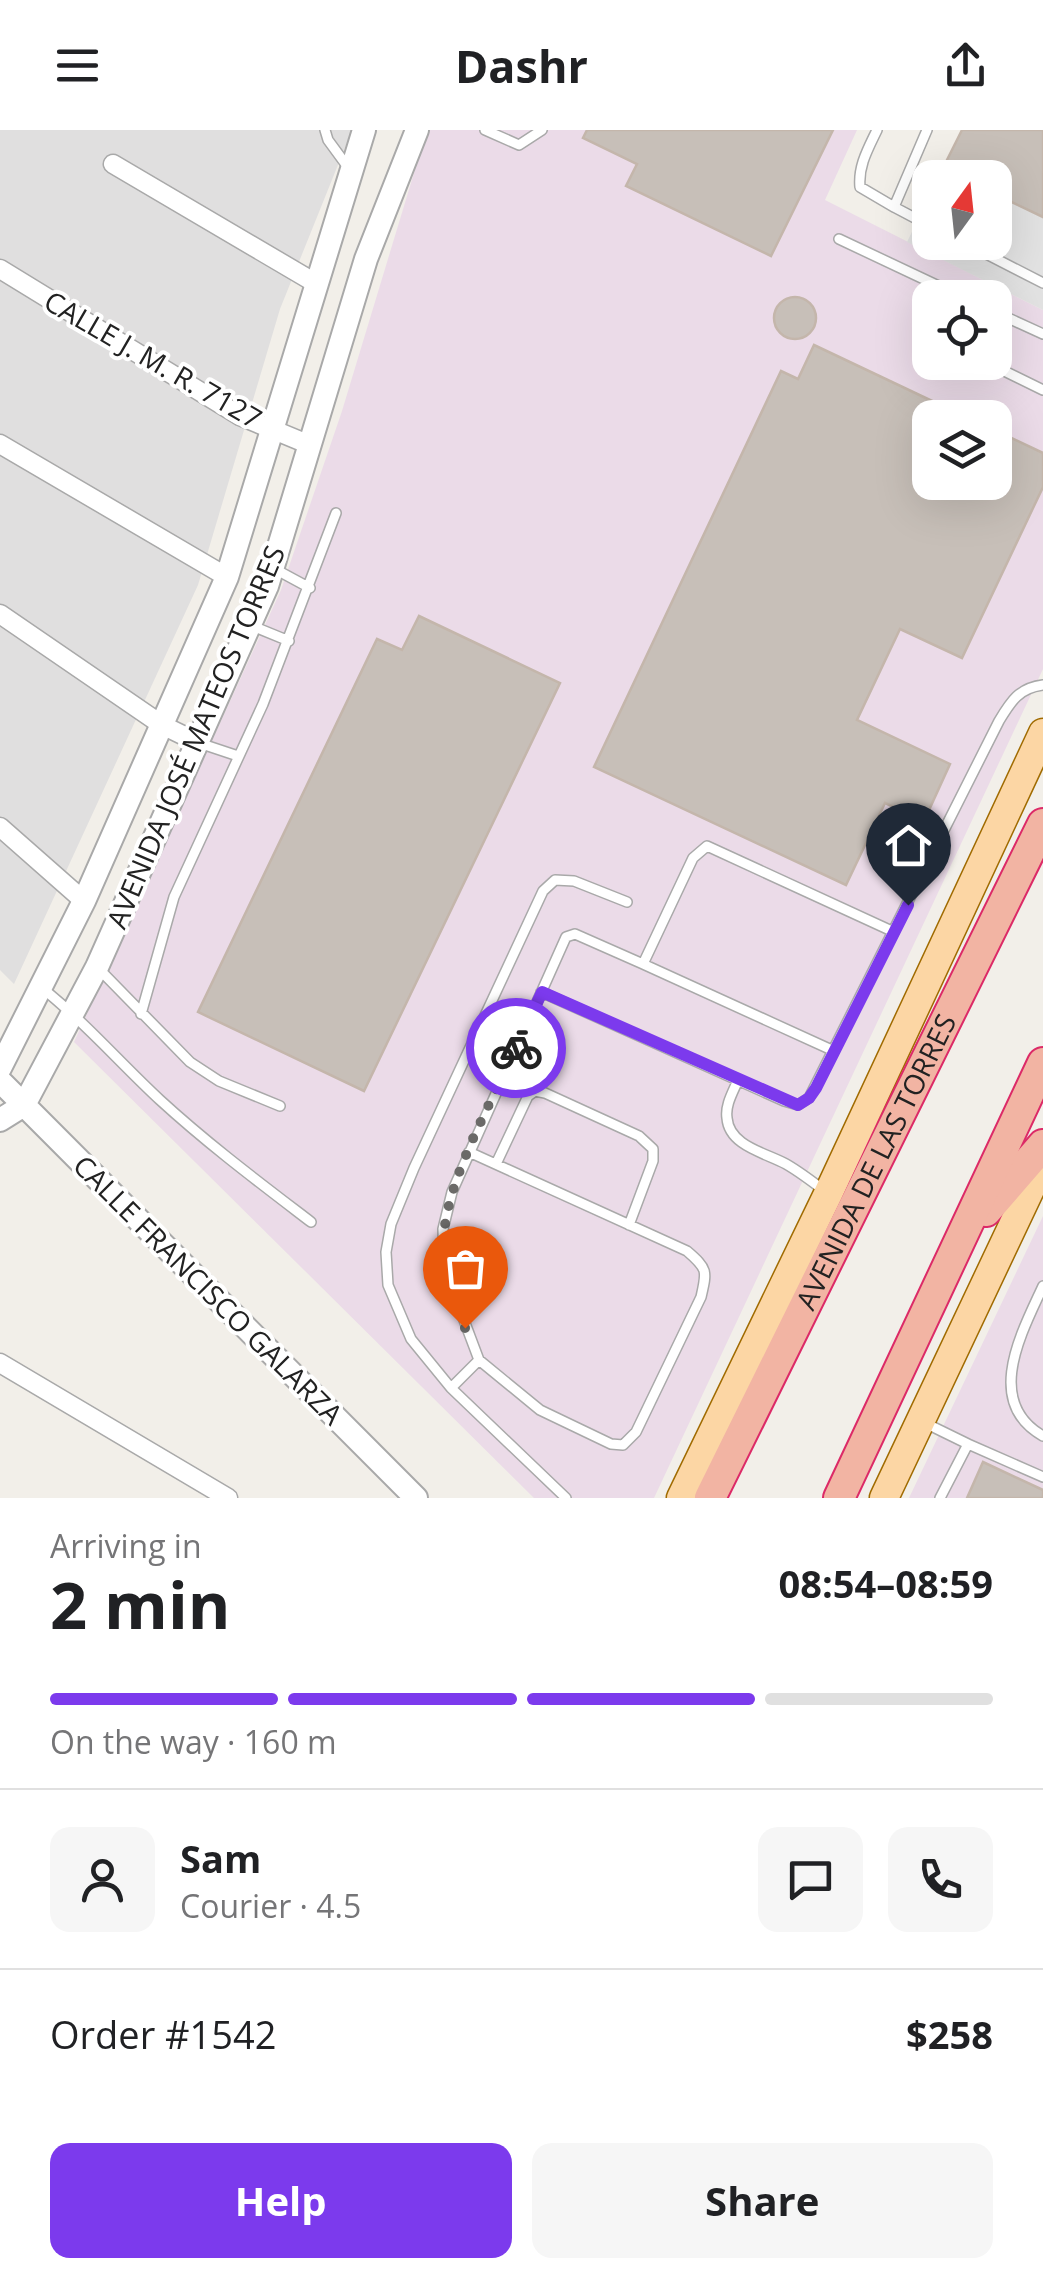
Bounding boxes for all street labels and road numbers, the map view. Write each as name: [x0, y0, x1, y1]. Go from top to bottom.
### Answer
street label: CALLE J. M. R. 7127: [38, 281, 269, 437]
street label: AVENIDA JOSÉ MATEOS TORRES: [97, 539, 293, 934]
street label: AVENIDA DE LAS TORRES: [786, 1007, 964, 1315]
street label: CALLE FRANCISCO GALARZA: [66, 1146, 352, 1433]

